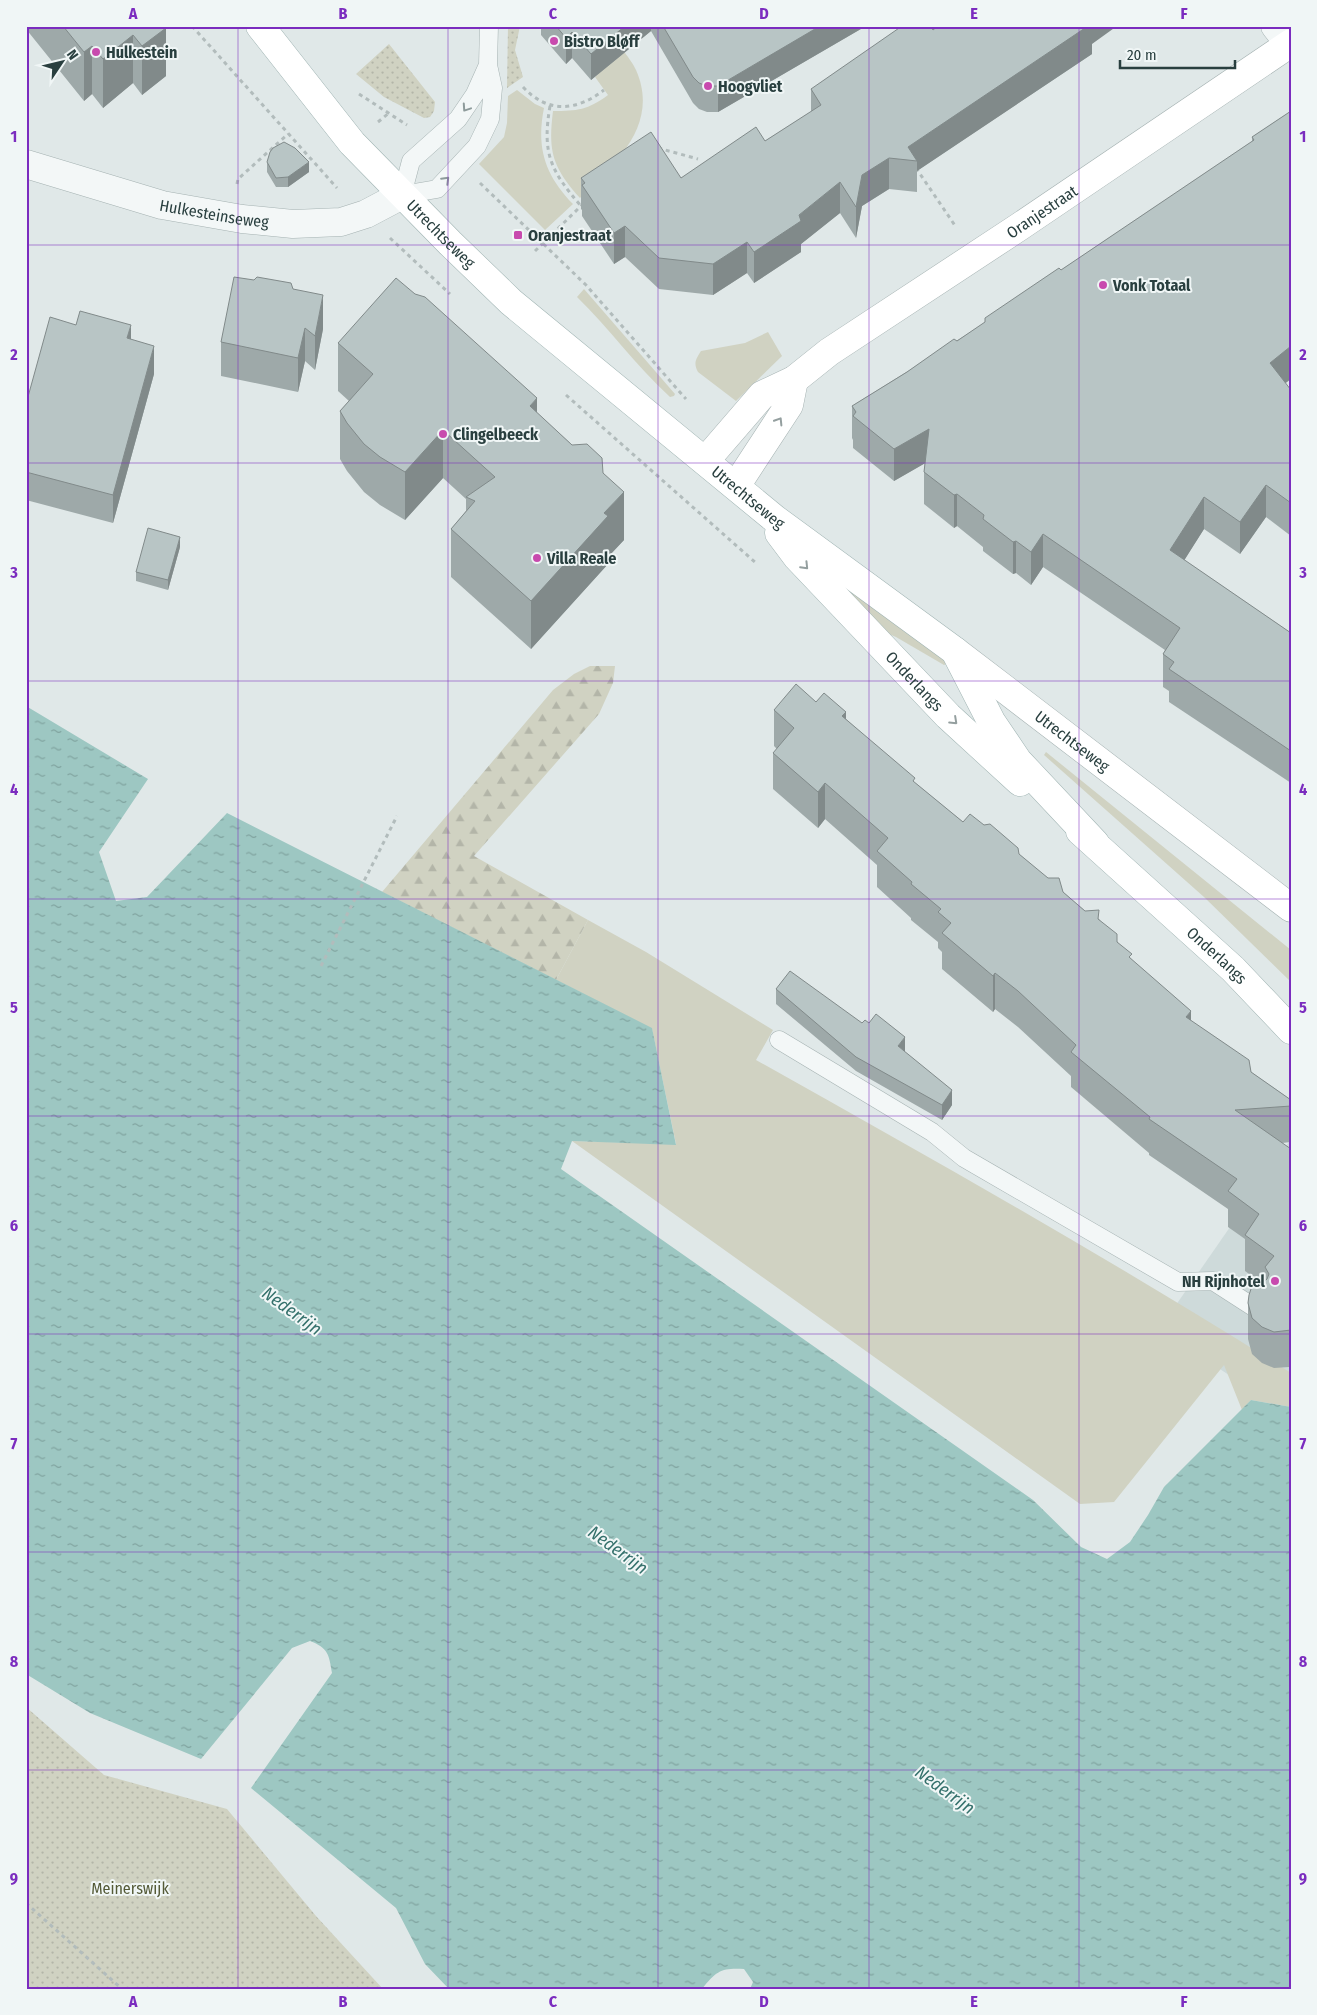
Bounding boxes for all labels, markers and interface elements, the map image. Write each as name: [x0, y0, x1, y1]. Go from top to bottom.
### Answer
text: A: [128, 4, 138, 23]
text: B: [339, 4, 348, 23]
text: C: [549, 4, 558, 23]
text: D: [759, 4, 769, 23]
text: E: [970, 4, 978, 23]
text: F: [1180, 4, 1188, 23]
place label: Bistro Bløff: [564, 32, 641, 51]
marker: Bistro Bløff: [548, 35, 560, 47]
north arrow: [38, 38, 88, 88]
scale bar: [1120, 38, 1234, 70]
place label: Hulkestein: [106, 43, 177, 62]
marker: Hulkestein: [90, 46, 102, 58]
text: 20 m: [1127, 46, 1157, 64]
text: N: [63, 47, 82, 63]
place label: Hoogvliet: [718, 77, 783, 96]
marker: Hoogvliet: [702, 80, 714, 92]
one-way arrow: [463, 102, 472, 112]
text: 1: [11, 127, 17, 146]
text: 1: [1300, 127, 1306, 146]
one-way arrow: [440, 176, 449, 185]
street label: Oranjestraat: [1003, 181, 1082, 243]
street label: Hulkesteinseweg: [158, 196, 270, 232]
street label: Utrechtseweg: [403, 196, 479, 272]
place label: Oranjestraat: [528, 226, 612, 245]
marker: Oranjestraat: [512, 229, 524, 241]
place label: Vonk Totaal: [1112, 276, 1191, 295]
marker: Vonk Totaal: [1097, 279, 1109, 291]
text: 2: [9, 345, 18, 364]
text: 2: [1298, 345, 1307, 364]
one-way arrow: [772, 417, 782, 426]
place label: Clingelbeeck: [453, 425, 539, 444]
marker: Clingelbeeck: [437, 428, 449, 440]
street label: Utrechtseweg: [708, 462, 789, 533]
place label: Villa Reale: [546, 549, 616, 568]
marker: Villa Reale: [531, 552, 543, 564]
one-way arrow: [799, 560, 808, 569]
text: 3: [9, 563, 18, 582]
text: 3: [1298, 563, 1307, 582]
street label: Onderlangs: [882, 648, 947, 715]
street label: Utrechtseweg: [1031, 707, 1114, 776]
one-way arrow: [948, 715, 957, 724]
text: 4: [10, 780, 18, 799]
text: 4: [1299, 780, 1307, 799]
street label: Onderlangs: [1183, 923, 1251, 988]
text: 5: [10, 998, 18, 1017]
text: 5: [1299, 998, 1307, 1017]
text: 6: [10, 1216, 18, 1235]
text: 6: [1299, 1216, 1307, 1235]
place label: NH Rijnhotel: [1182, 1272, 1266, 1291]
marker: NH Rijnhotel: [1269, 1275, 1281, 1287]
water label: Nederrijn: [258, 1282, 326, 1340]
text: 7: [11, 1434, 18, 1453]
text: 7: [1300, 1434, 1307, 1453]
water label: Nederrijn: [584, 1521, 652, 1579]
text: 8: [10, 1652, 19, 1671]
text: 8: [1299, 1652, 1308, 1671]
water label: Nederrijn: [911, 1761, 979, 1819]
text: 9: [10, 1869, 18, 1888]
text: 9: [1299, 1869, 1307, 1888]
park label: Meinerswijk: [91, 1879, 169, 1898]
text: A: [128, 1992, 138, 2011]
text: B: [339, 1992, 348, 2011]
text: C: [549, 1992, 558, 2011]
text: D: [759, 1992, 769, 2011]
text: E: [970, 1992, 978, 2011]
text: F: [1180, 1992, 1188, 2011]

